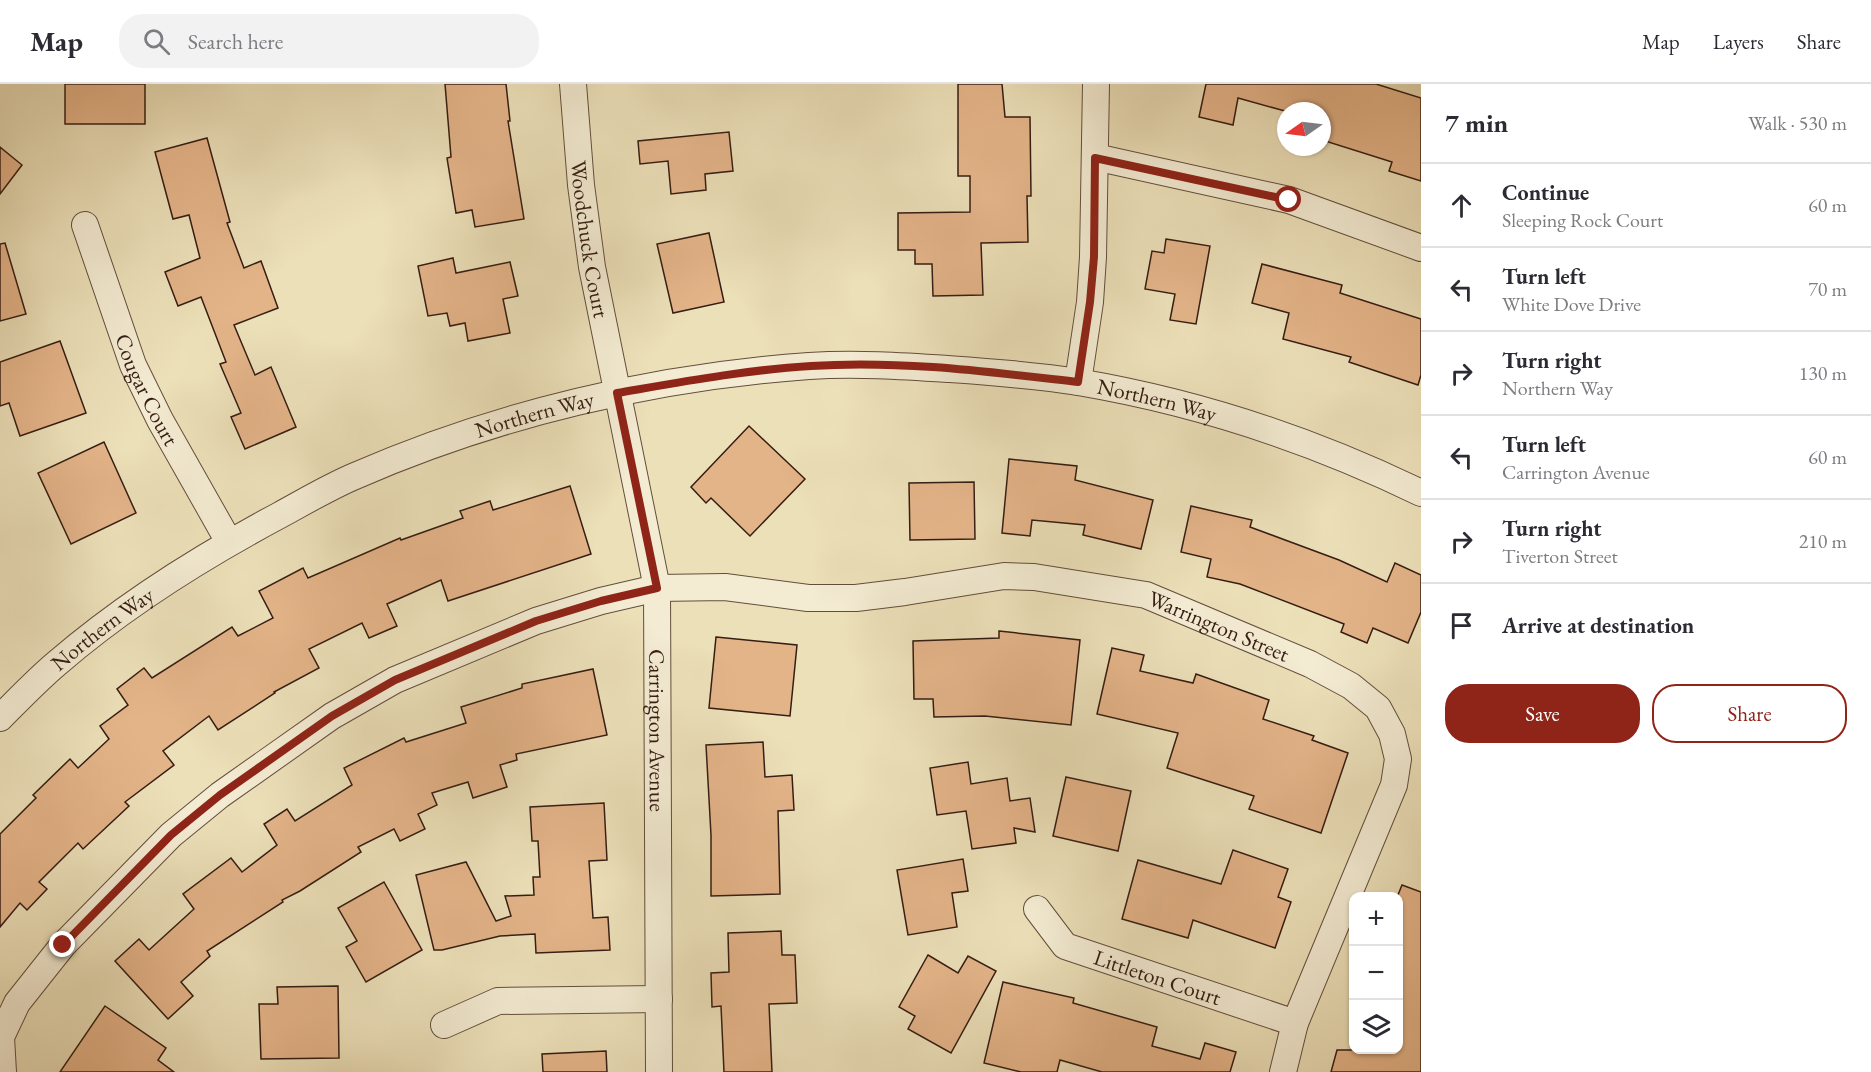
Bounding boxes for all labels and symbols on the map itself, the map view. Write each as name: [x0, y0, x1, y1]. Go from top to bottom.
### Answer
north arrow: [1277, 102, 1331, 156]
street label: Woodchuck Court: [565, 159, 616, 320]
route start: [1275, 186, 1301, 212]
street label: Cougar Court: [109, 330, 186, 451]
street label: Northern Way: [1095, 371, 1221, 428]
street label: Northern Way: [471, 384, 597, 444]
street label: Northern Way: [44, 580, 159, 677]
street label: Warrington Street: [1144, 583, 1294, 668]
street label: Carrington Avenue: [643, 649, 672, 812]
route end: [49, 931, 75, 957]
street label: Littleton Court: [1090, 942, 1225, 1012]

